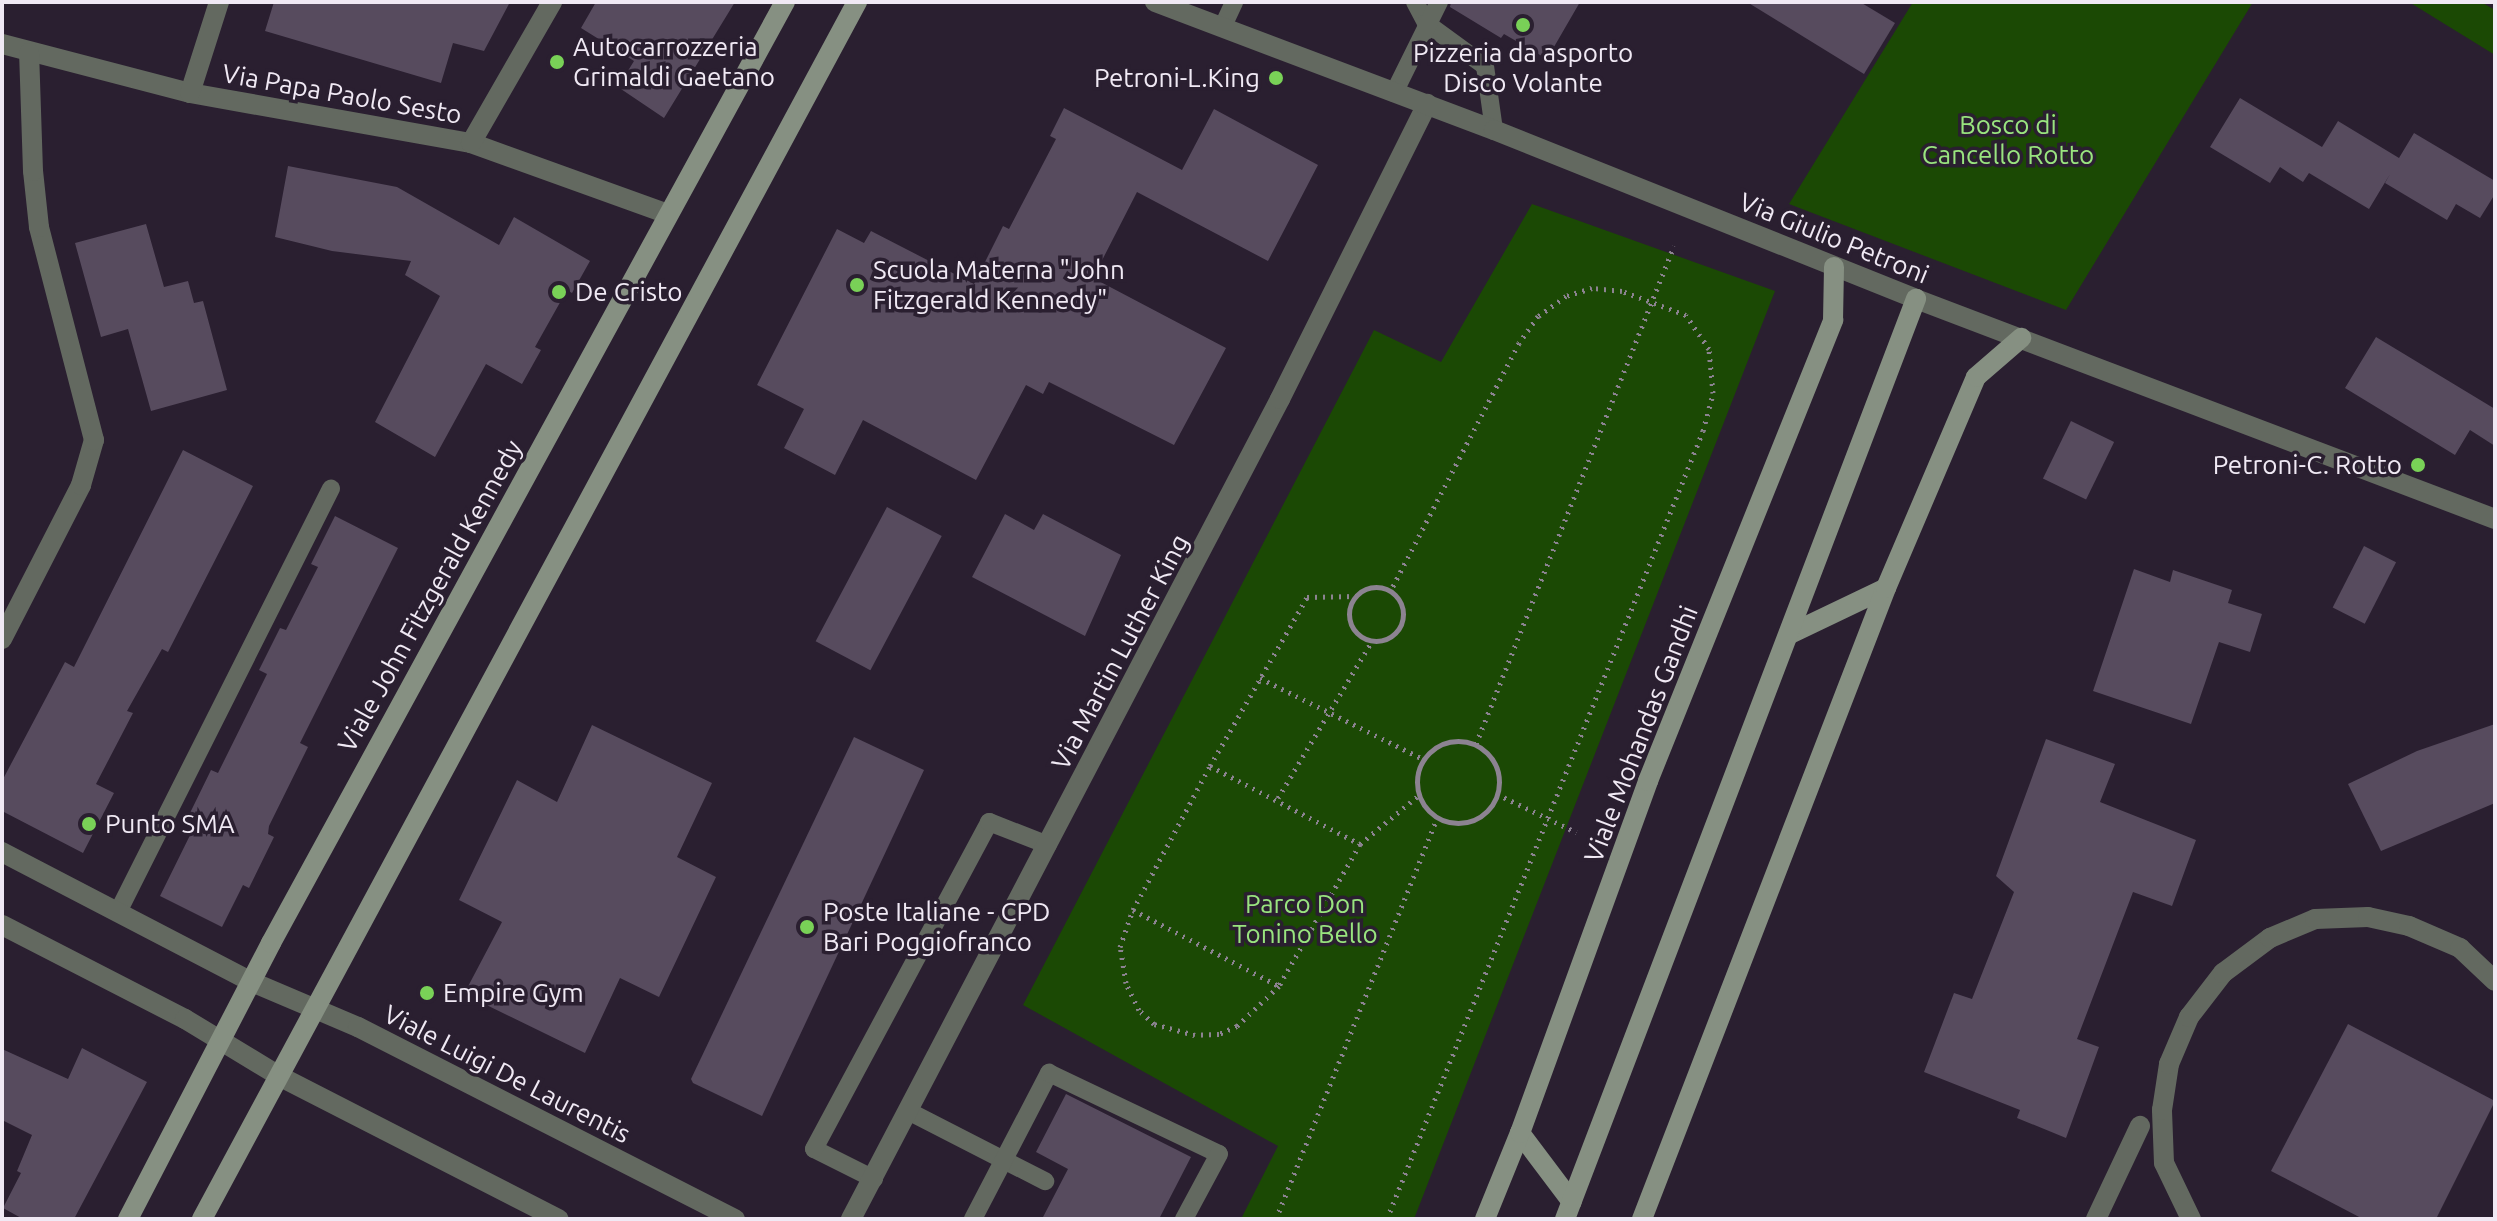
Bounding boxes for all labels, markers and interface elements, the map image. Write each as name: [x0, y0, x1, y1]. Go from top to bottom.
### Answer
marker: Pizzeria da asporto Disco Volante: [1514, 16, 1532, 34]
place label: Autocarrozzeria Grimaldi Gaetano: [573, 31, 775, 92]
place label: Pizzeria da asporto Disco Volante: [1413, 37, 1633, 98]
marker: Autocarrozzeria Grimaldi Gaetano: [548, 53, 566, 71]
street label: Via Papa Paolo Sesto: [220, 58, 464, 130]
place label: Petroni-L.King: [1094, 62, 1260, 94]
marker: Petroni-L.King: [1267, 69, 1285, 87]
park label: Bosco di Cancello Rotto: [1922, 109, 2094, 170]
street label: Via Giulio Petroni: [1735, 186, 1933, 290]
place label: Scuola Materna "John Fitzgerald Kennedy": [873, 254, 1125, 316]
place label: De Cristo: [575, 276, 682, 308]
marker: Scuola Materna "John Fitzgerald Kennedy": [848, 276, 866, 294]
marker: De Cristo: [550, 283, 568, 301]
street label: Viale John Fitzgerald Kennedy: [331, 435, 529, 757]
place label: Petroni-C. Rotto: [2213, 449, 2402, 481]
marker: Petroni-C. Rotto: [2409, 456, 2427, 474]
street label: Via Martin Luther King: [1045, 529, 1195, 775]
street label: Viale Mohandas Gandhi: [1578, 601, 1704, 867]
place label: Punto SMA: [105, 808, 235, 840]
marker: Punto SMA: [80, 815, 98, 833]
park label: Parco Don Tonino Bello: [1232, 888, 1378, 950]
place label: Poste Italiane - CPD Bari Poggiofranco: [823, 896, 1050, 958]
marker: Poste Italiane - CPD Bari Poggiofranco: [798, 918, 816, 936]
place label: Empire Gym: [443, 977, 584, 1009]
marker: Empire Gym: [418, 984, 436, 1002]
street label: Viale Luigi De Laurentis: [378, 998, 636, 1150]

